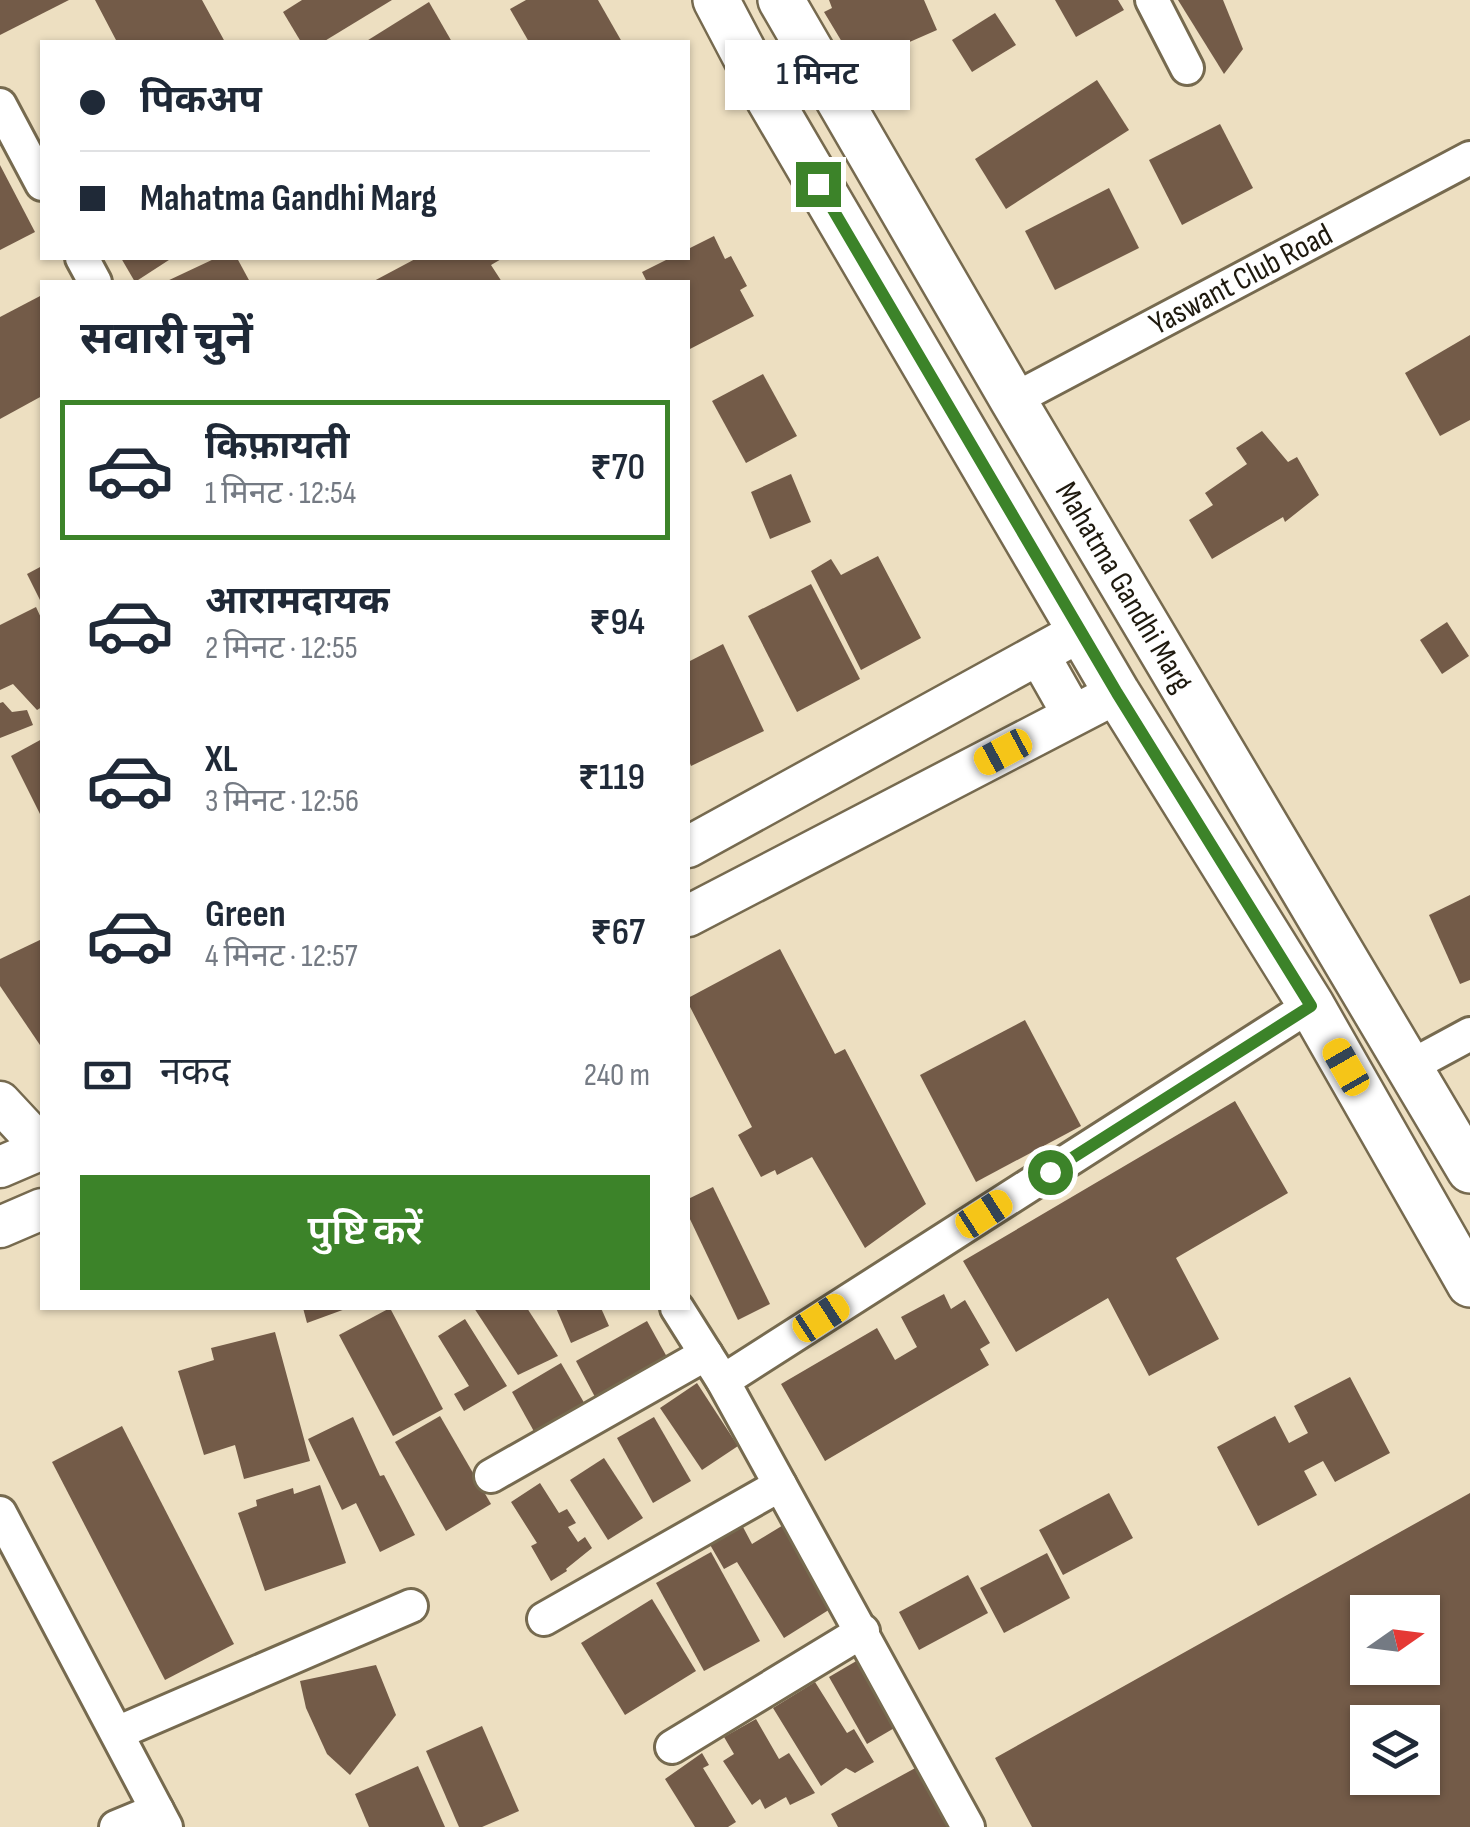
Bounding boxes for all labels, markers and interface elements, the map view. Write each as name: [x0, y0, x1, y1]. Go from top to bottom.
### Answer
callout: 1 मिनट: [726, 39, 910, 109]
text: 1 मिनट: [777, 55, 858, 94]
text: पिकअप: [140, 78, 262, 123]
route end: [796, 162, 841, 207]
text: Mahatma Gandhi Marg: [140, 176, 437, 221]
street label: Yaswant Club Road: [1143, 215, 1339, 344]
text: सवारी चुनें: [80, 312, 253, 367]
text: किफ़ायती: [205, 424, 349, 469]
icon: car: [85, 425, 175, 515]
text: ₹70: [590, 445, 645, 490]
text: 1 मिनट · 12:54: [205, 474, 356, 513]
street label: Mahatma Gandhi Marg: [1047, 475, 1201, 699]
text: आरामदायक: [205, 579, 389, 624]
icon: car: [85, 580, 175, 670]
text: ₹94: [589, 600, 645, 645]
text: 2 मिनट · 12:55: [205, 629, 358, 668]
car: [969, 725, 1037, 779]
icon: car: [85, 735, 175, 825]
text: XL: [205, 737, 238, 782]
text: ₹119: [578, 755, 645, 800]
text: 3 मिनट · 12:56: [205, 782, 359, 821]
icon: car: [85, 890, 175, 980]
text: Green: [205, 892, 286, 937]
text: ₹67: [590, 910, 645, 955]
text: 4 मिनट · 12:57: [205, 937, 358, 976]
car: [1318, 1034, 1374, 1100]
icon: cash: [80, 1048, 135, 1103]
text: नकद: [160, 1050, 230, 1095]
text: 240 m: [584, 1056, 650, 1095]
route start: [1028, 1150, 1073, 1195]
button: पुष्टि करें: [80, 1175, 650, 1290]
car: [951, 1185, 1017, 1243]
car: [788, 1289, 854, 1347]
north arrow: [1350, 1595, 1440, 1685]
map controls: [1350, 1595, 1440, 1795]
button: layers: [1350, 1705, 1440, 1795]

